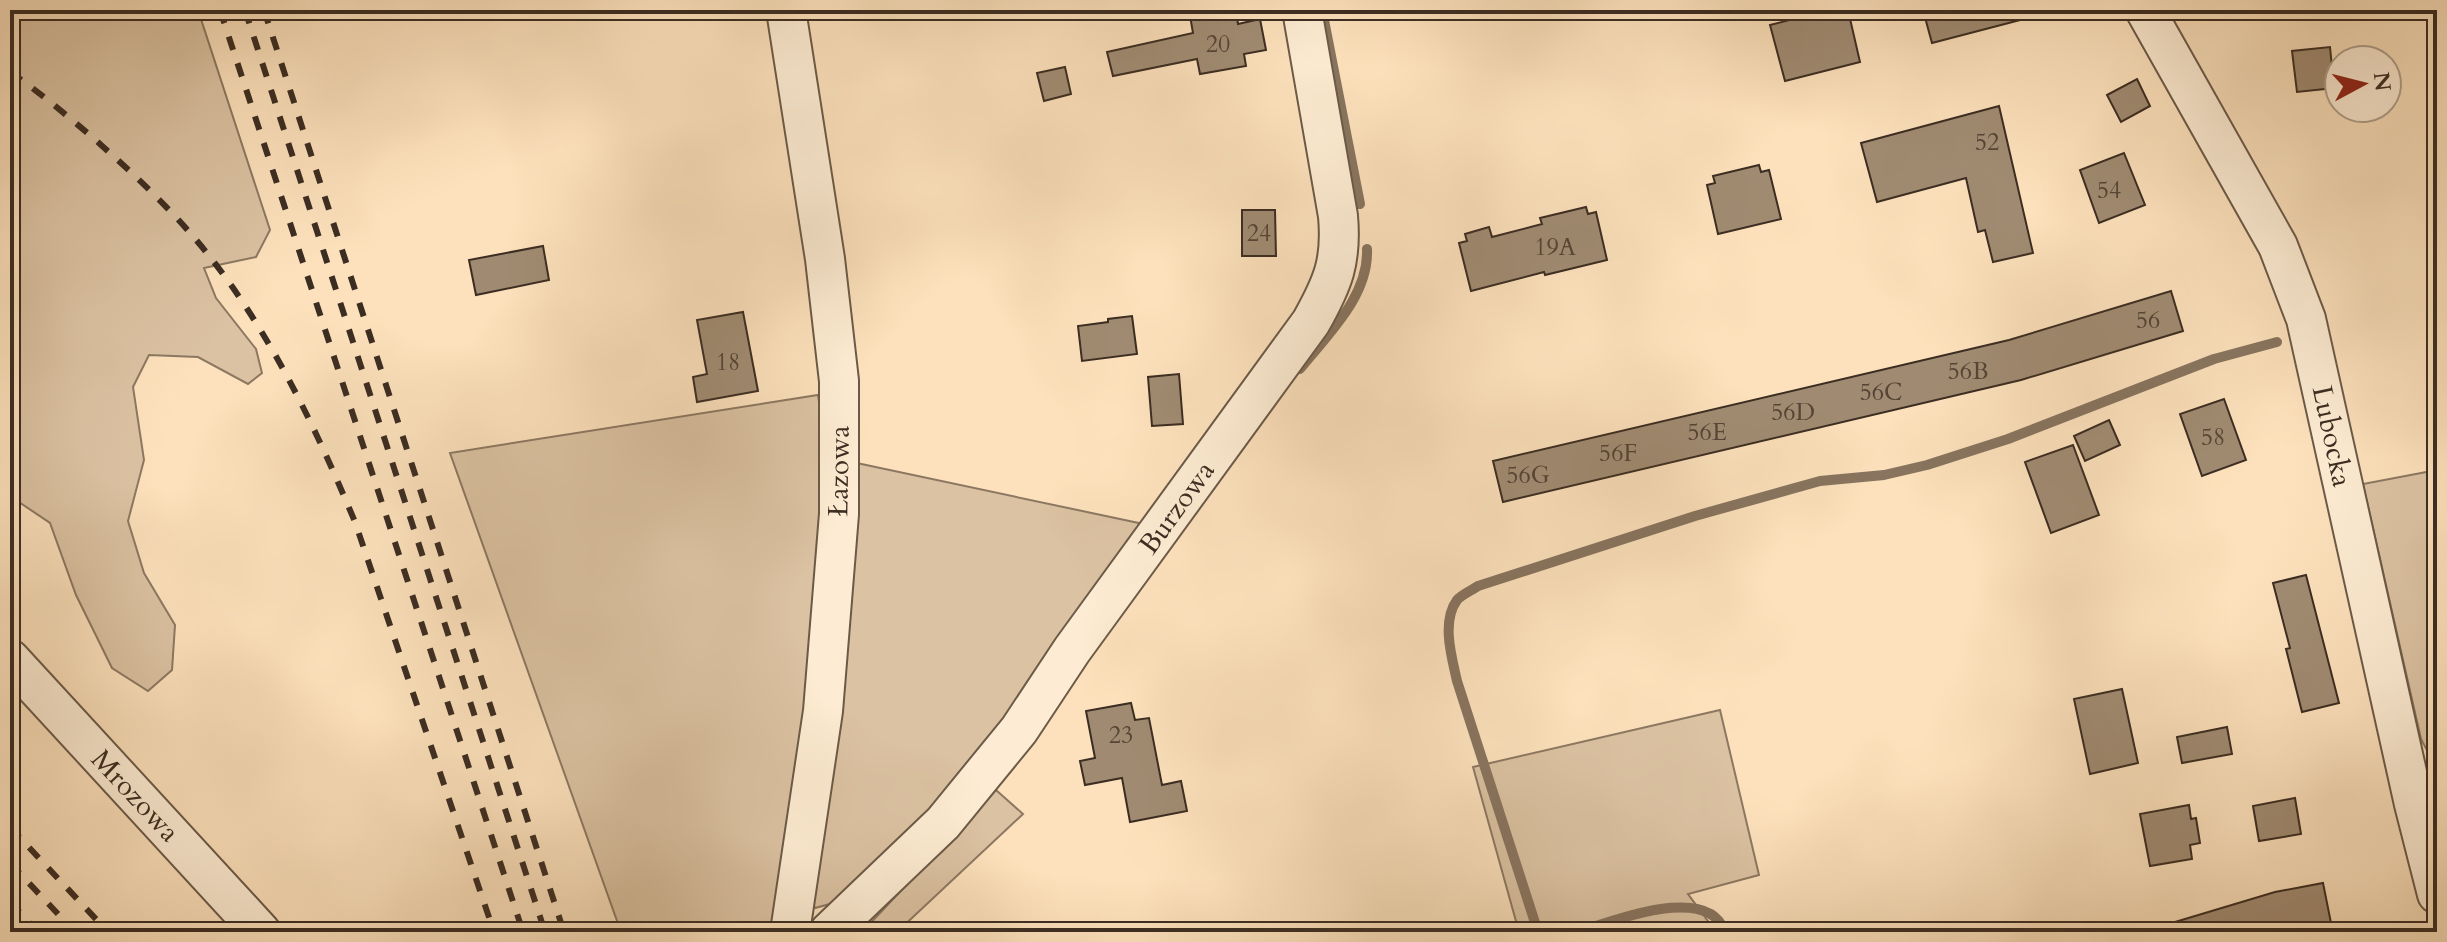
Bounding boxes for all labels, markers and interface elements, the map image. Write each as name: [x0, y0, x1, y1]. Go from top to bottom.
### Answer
house number: 20: [1206, 28, 1230, 61]
north arrow: [2323, 44, 2403, 124]
text: N: [2366, 70, 2398, 93]
house number: 52: [1975, 126, 1999, 159]
house number: 54: [2097, 174, 2121, 207]
house number: 24: [1247, 217, 1271, 250]
house number: 19A: [1534, 231, 1577, 264]
house number: 56: [2136, 304, 2160, 337]
house number: 18: [716, 346, 740, 379]
house number: 56B: [1948, 355, 1988, 388]
house number: 56C: [1860, 376, 1902, 409]
street label: Lubocka: [2303, 382, 2361, 490]
house number: 56D: [1771, 396, 1815, 429]
house number: 56E: [1687, 416, 1727, 449]
house number: 58: [2201, 421, 2225, 454]
street label: Łazowa: [819, 425, 859, 517]
house number: 56F: [1599, 437, 1637, 470]
street label: Burzowa: [1130, 453, 1224, 562]
house number: 56G: [1506, 459, 1550, 492]
house number: 23: [1109, 719, 1133, 752]
street label: Mrozowa: [83, 741, 188, 850]

